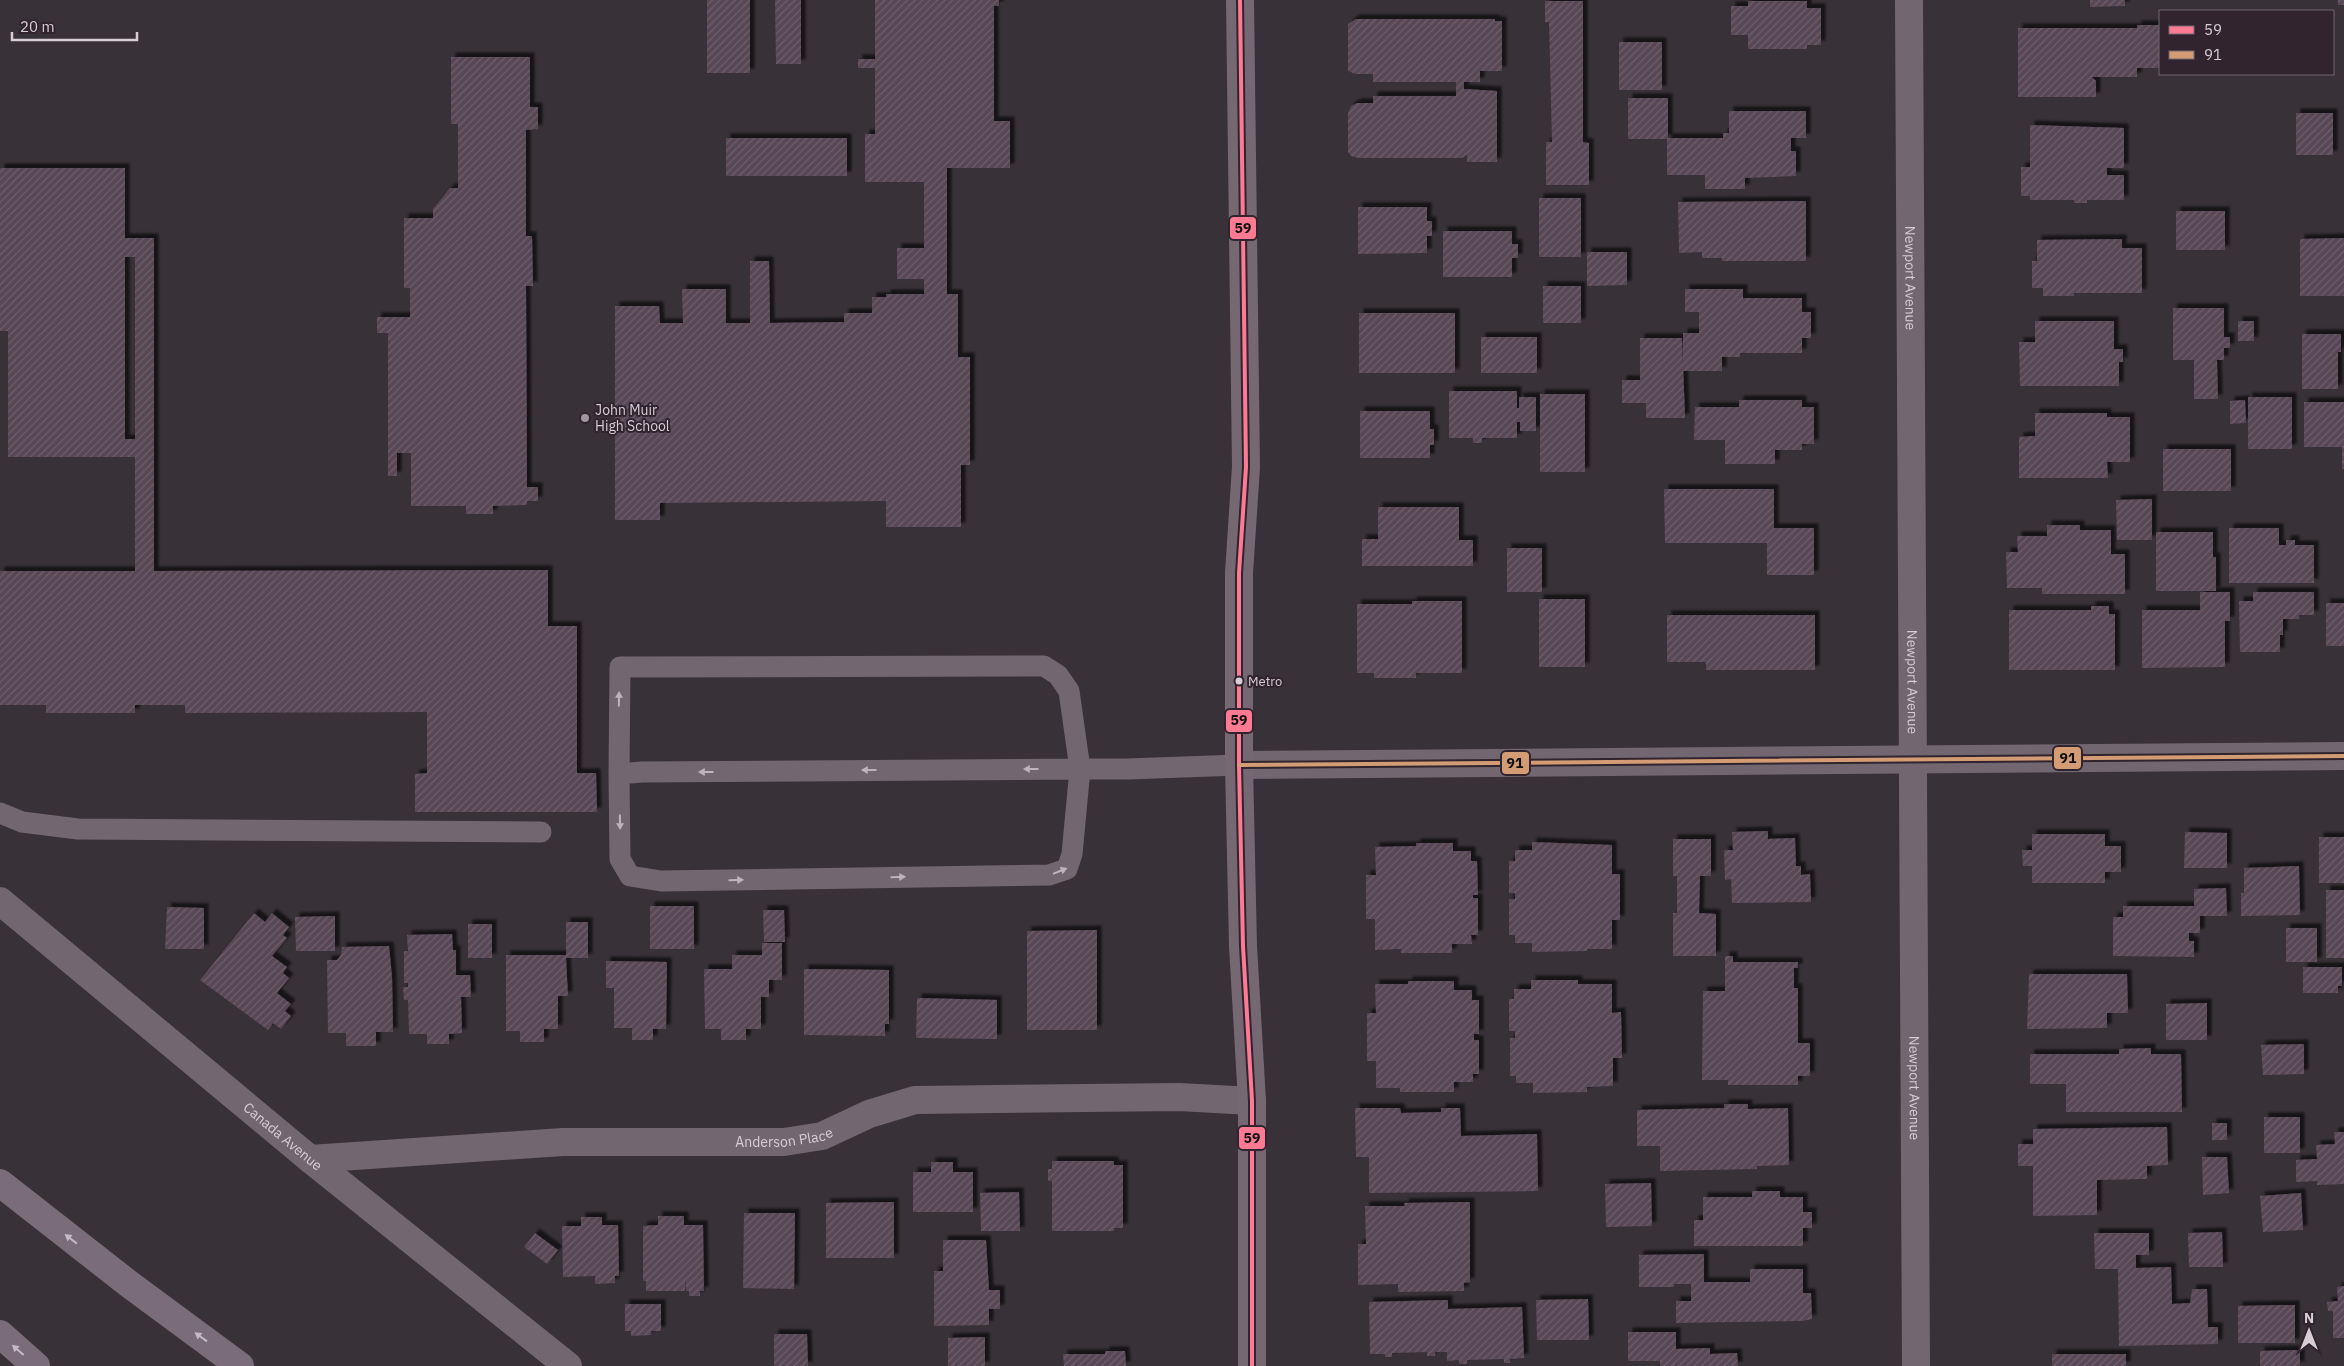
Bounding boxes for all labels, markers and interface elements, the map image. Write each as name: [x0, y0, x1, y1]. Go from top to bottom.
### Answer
scale bar: [12, 10, 138, 42]
legend: [2159, 10, 2334, 75]
text: 20 m: [20, 17, 55, 36]
text: 59: [2204, 20, 2222, 39]
text: 91: [2204, 45, 2222, 64]
line badge: 59: [1229, 216, 1257, 240]
text: 59: [1235, 219, 1251, 237]
street label: Newport Avenue: [1901, 226, 1920, 331]
place label: John Muir High School: [595, 401, 670, 435]
marker: John Muir High School: [579, 412, 591, 424]
street label: Newport Avenue: [1903, 630, 1922, 735]
place label: Metro: [1248, 673, 1282, 690]
marker: Metro: [1234, 676, 1244, 686]
one-way arrow: [616, 691, 624, 707]
line badge: 59: [1225, 709, 1253, 733]
text: 59: [1231, 711, 1247, 729]
line badge: 91: [2053, 746, 2082, 770]
text: 91: [2060, 749, 2077, 767]
line badge: 91: [1501, 751, 1530, 775]
text: 91: [1507, 754, 1524, 772]
one-way arrow: [1023, 765, 1039, 773]
one-way arrow: [861, 767, 877, 775]
one-way arrow: [698, 768, 714, 776]
one-way arrow: [616, 815, 624, 831]
one-way arrow: [1053, 867, 1068, 875]
one-way arrow: [891, 873, 907, 881]
one-way arrow: [728, 876, 744, 884]
street label: Newport Avenue: [1905, 1036, 1924, 1141]
street label: Canada Avenue: [240, 1098, 326, 1175]
street label: Anderson Place: [735, 1123, 836, 1151]
line badge: 59: [1238, 1126, 1266, 1150]
text: 59: [1244, 1129, 1260, 1147]
one-way arrow: [65, 1233, 78, 1244]
north arrow: [2284, 1306, 2334, 1356]
text: N: [2304, 1309, 2314, 1327]
one-way arrow: [194, 1332, 208, 1342]
one-way arrow: [13, 1344, 25, 1356]

